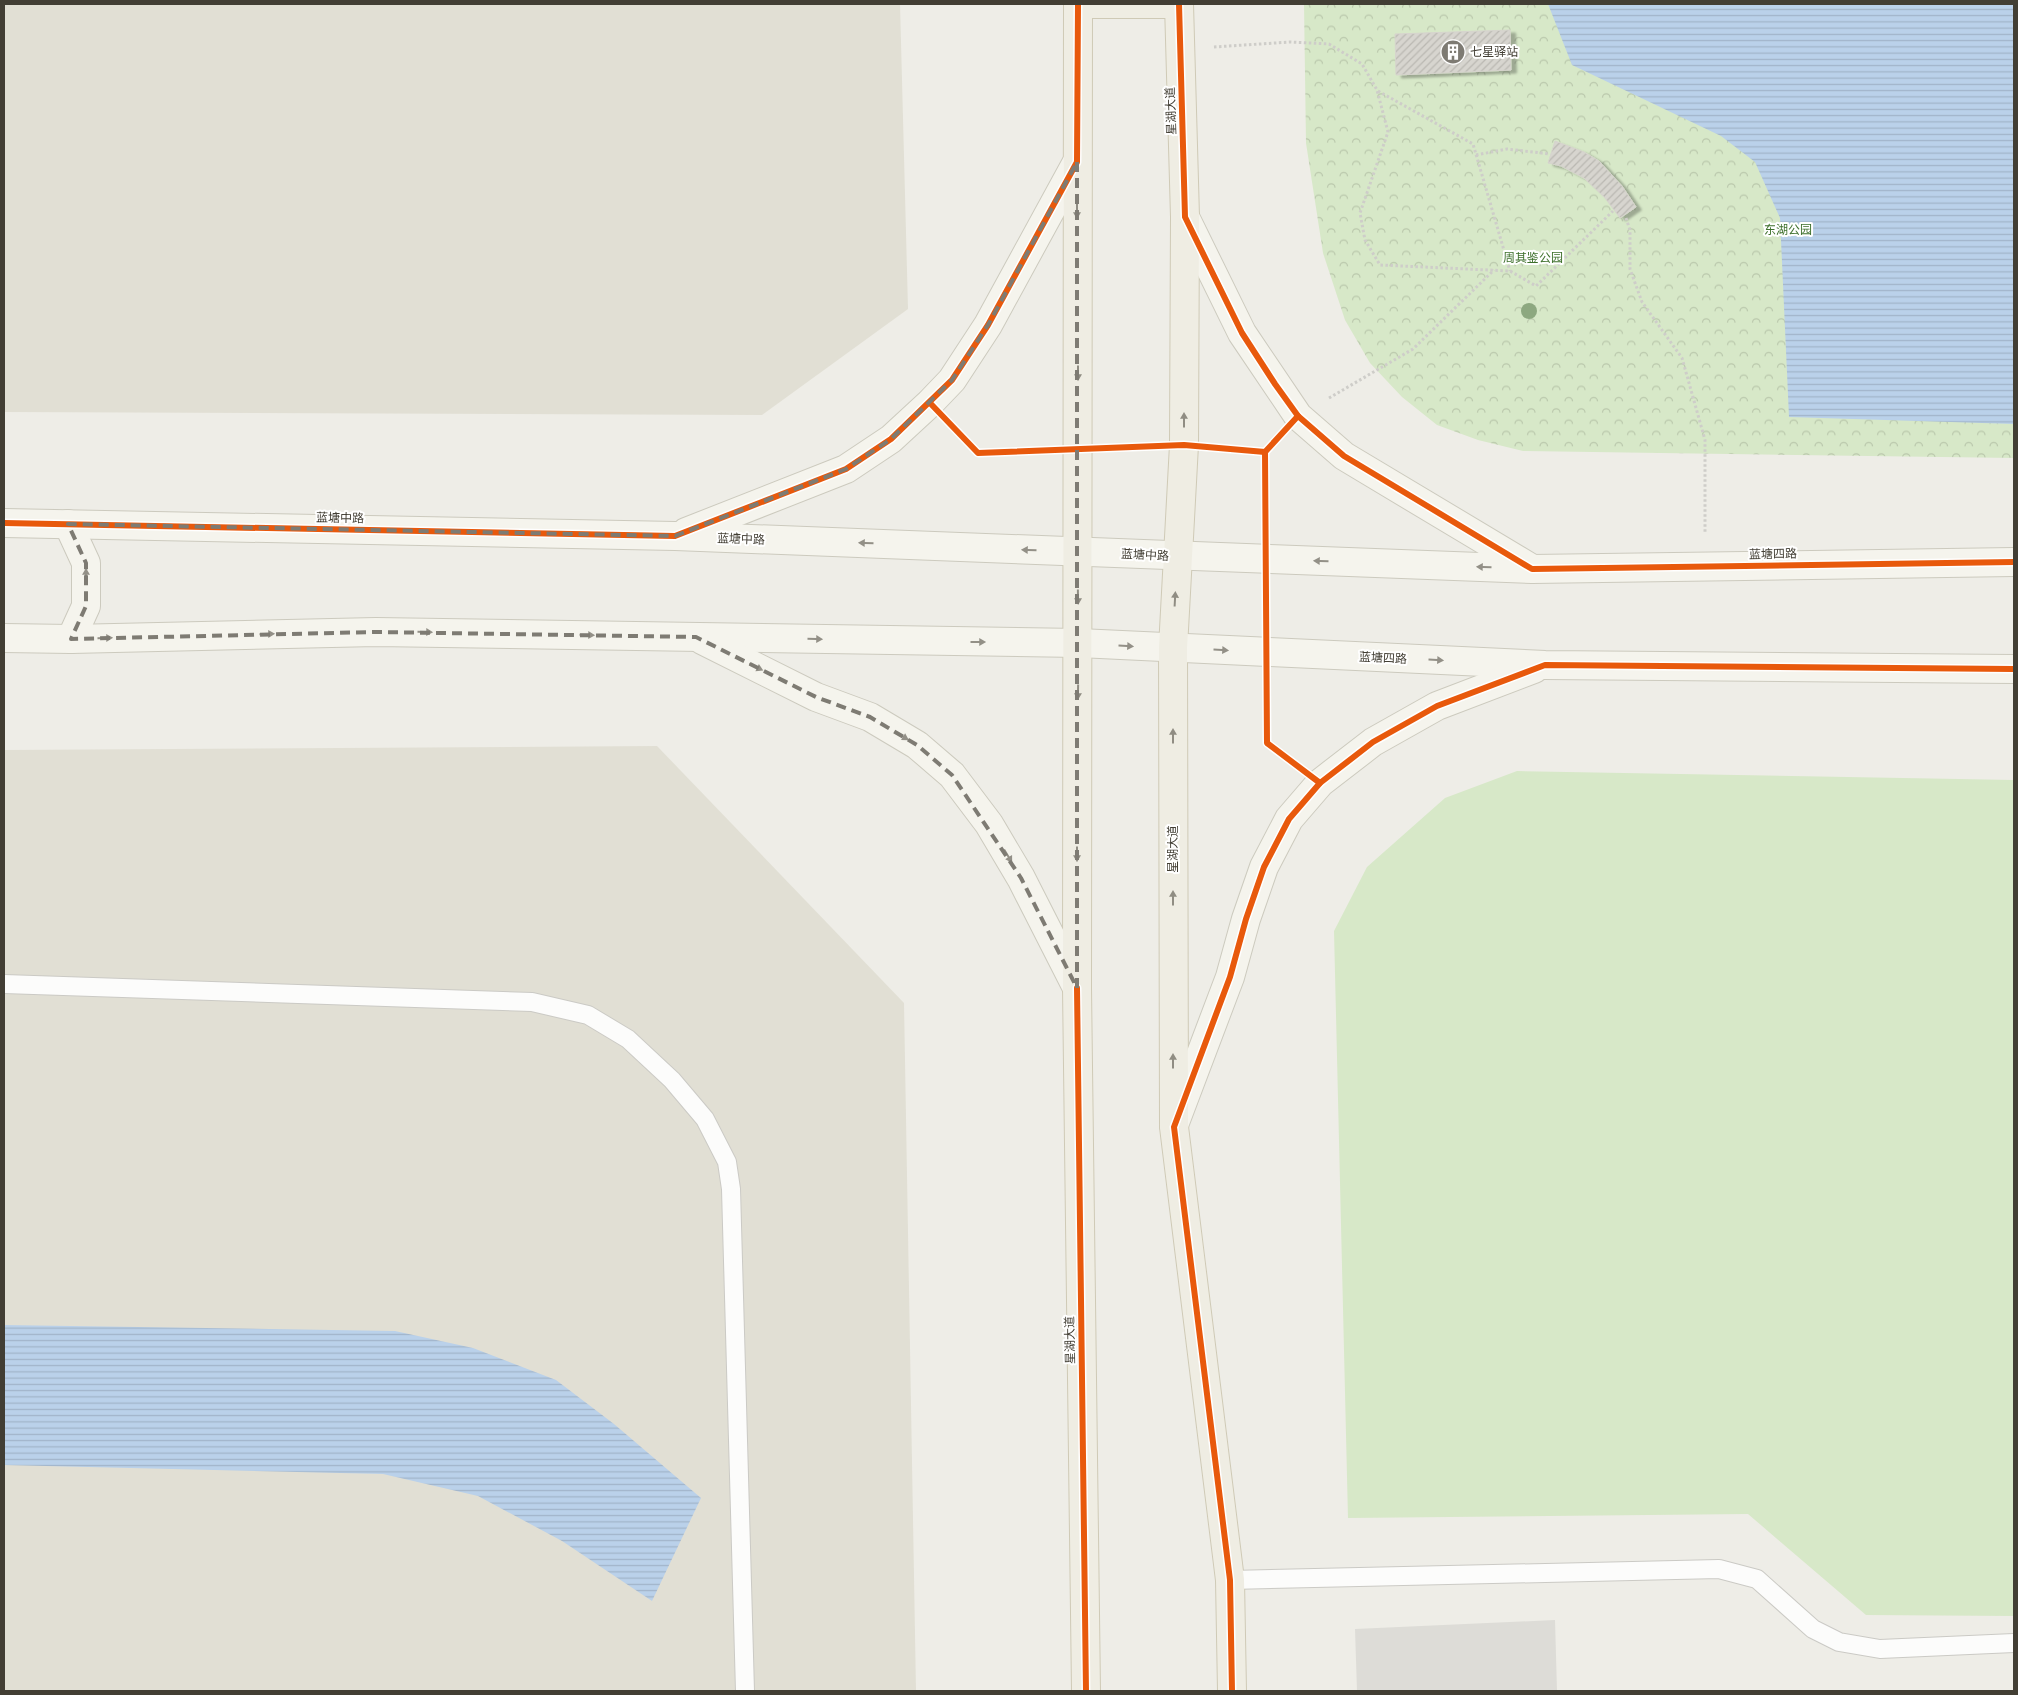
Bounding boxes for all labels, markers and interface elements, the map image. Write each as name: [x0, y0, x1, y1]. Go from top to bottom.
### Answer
building icon: 七星驿站: [1440, 39, 1466, 65]
place label: 七星驿站: [1470, 45, 1518, 59]
street label: 星湖大道: [1163, 87, 1179, 135]
one-way arrow: [1073, 203, 1081, 219]
park label: 东湖公园: [1764, 223, 1812, 237]
park label: 周其鉴公园: [1503, 251, 1563, 265]
one-way arrow: [1074, 365, 1082, 381]
one-way arrow: [1180, 411, 1188, 427]
street label: 蓝塘中路: [316, 511, 364, 525]
street label: 蓝塘中路: [717, 531, 765, 547]
one-way arrow: [858, 539, 874, 547]
one-way arrow: [1021, 545, 1037, 553]
street label: 蓝塘中路: [1121, 547, 1169, 563]
street label: 蓝塘四路: [1749, 547, 1797, 561]
one-way arrow: [1313, 556, 1329, 564]
one-way arrow: [1476, 562, 1492, 570]
one-way arrow: [82, 568, 90, 584]
one-way arrow: [1074, 590, 1082, 606]
one-way arrow: [1172, 591, 1180, 607]
one-way arrow: [417, 629, 433, 637]
one-way arrow: [260, 630, 276, 638]
one-way arrow: [579, 632, 595, 640]
one-way arrow: [97, 634, 113, 642]
one-way arrow: [807, 635, 823, 643]
one-way arrow: [970, 638, 986, 646]
one-way arrow: [1118, 642, 1134, 650]
one-way arrow: [1214, 647, 1230, 655]
street label: 蓝塘四路: [1359, 650, 1407, 666]
one-way arrow: [1428, 656, 1444, 664]
one-way arrow: [749, 663, 763, 671]
one-way arrow: [1074, 684, 1082, 700]
one-way arrow: [1169, 727, 1177, 743]
one-way arrow: [896, 731, 909, 740]
street label: 星湖大道: [1166, 825, 1180, 873]
one-way arrow: [1073, 847, 1081, 863]
one-way arrow: [1004, 850, 1013, 863]
one-way arrow: [1169, 890, 1177, 906]
one-way arrow: [1169, 1052, 1177, 1068]
street label: 星湖大道: [1063, 1316, 1077, 1364]

